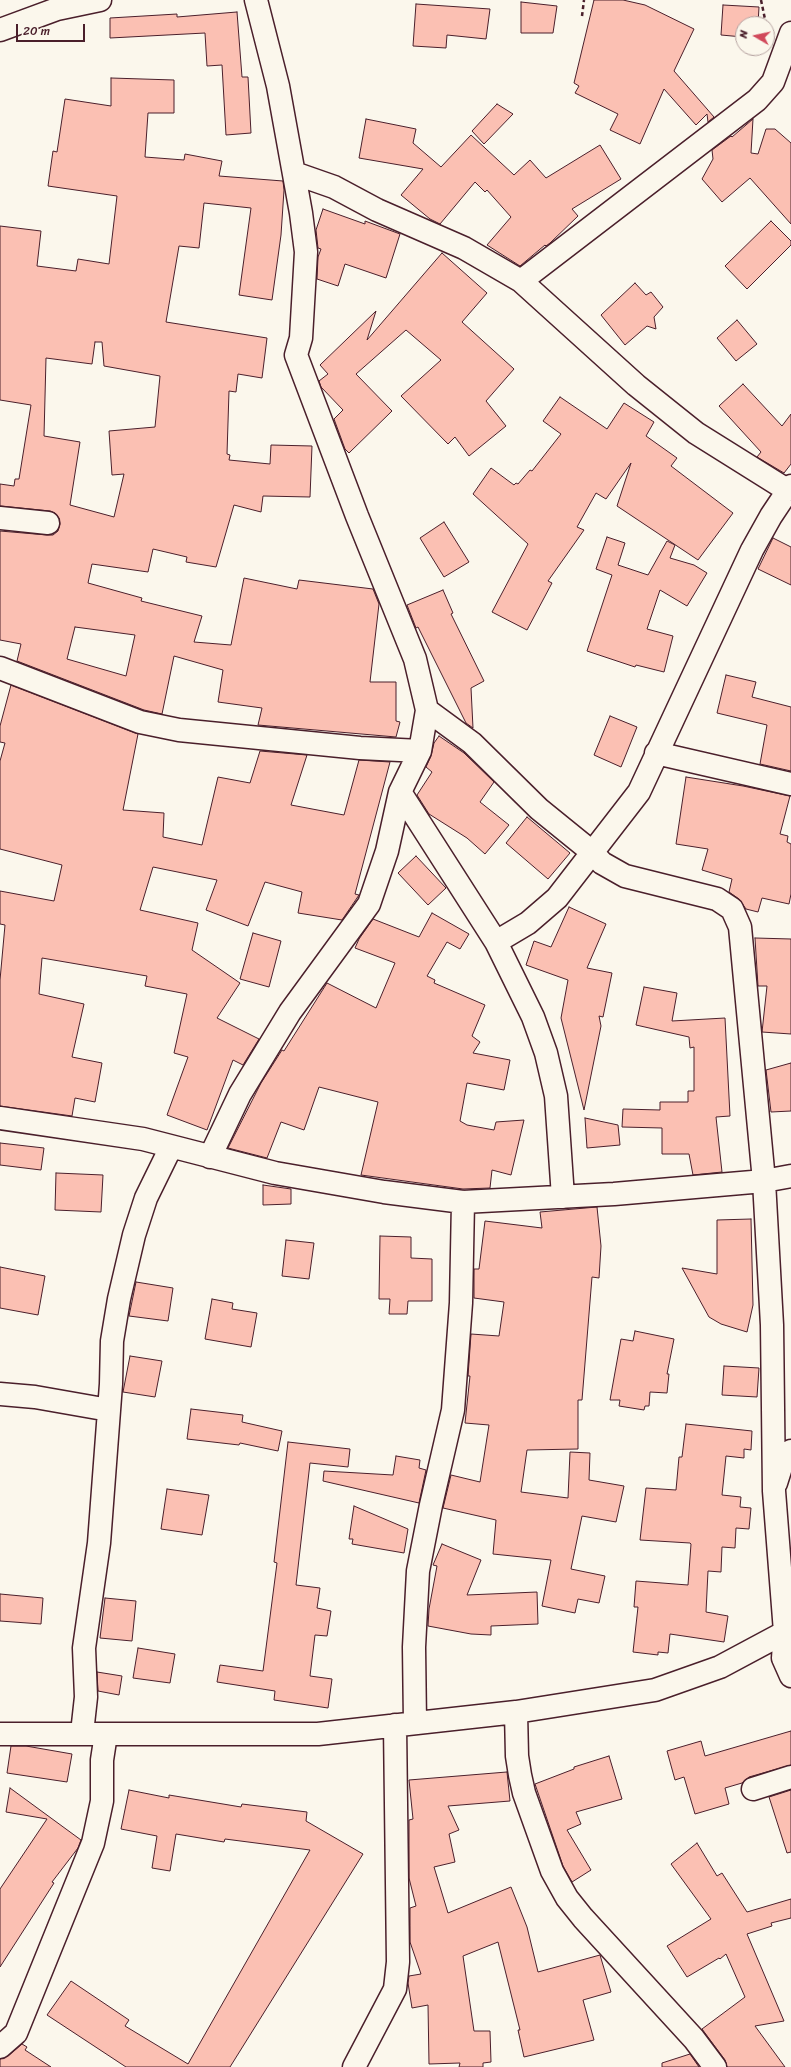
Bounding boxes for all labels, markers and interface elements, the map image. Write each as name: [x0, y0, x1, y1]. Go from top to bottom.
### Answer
scale bar: [18, 16, 87, 42]
north arrow: [735, 16, 775, 56]
text: 20 m: [23, 20, 50, 42]
text: N: [734, 29, 754, 39]

